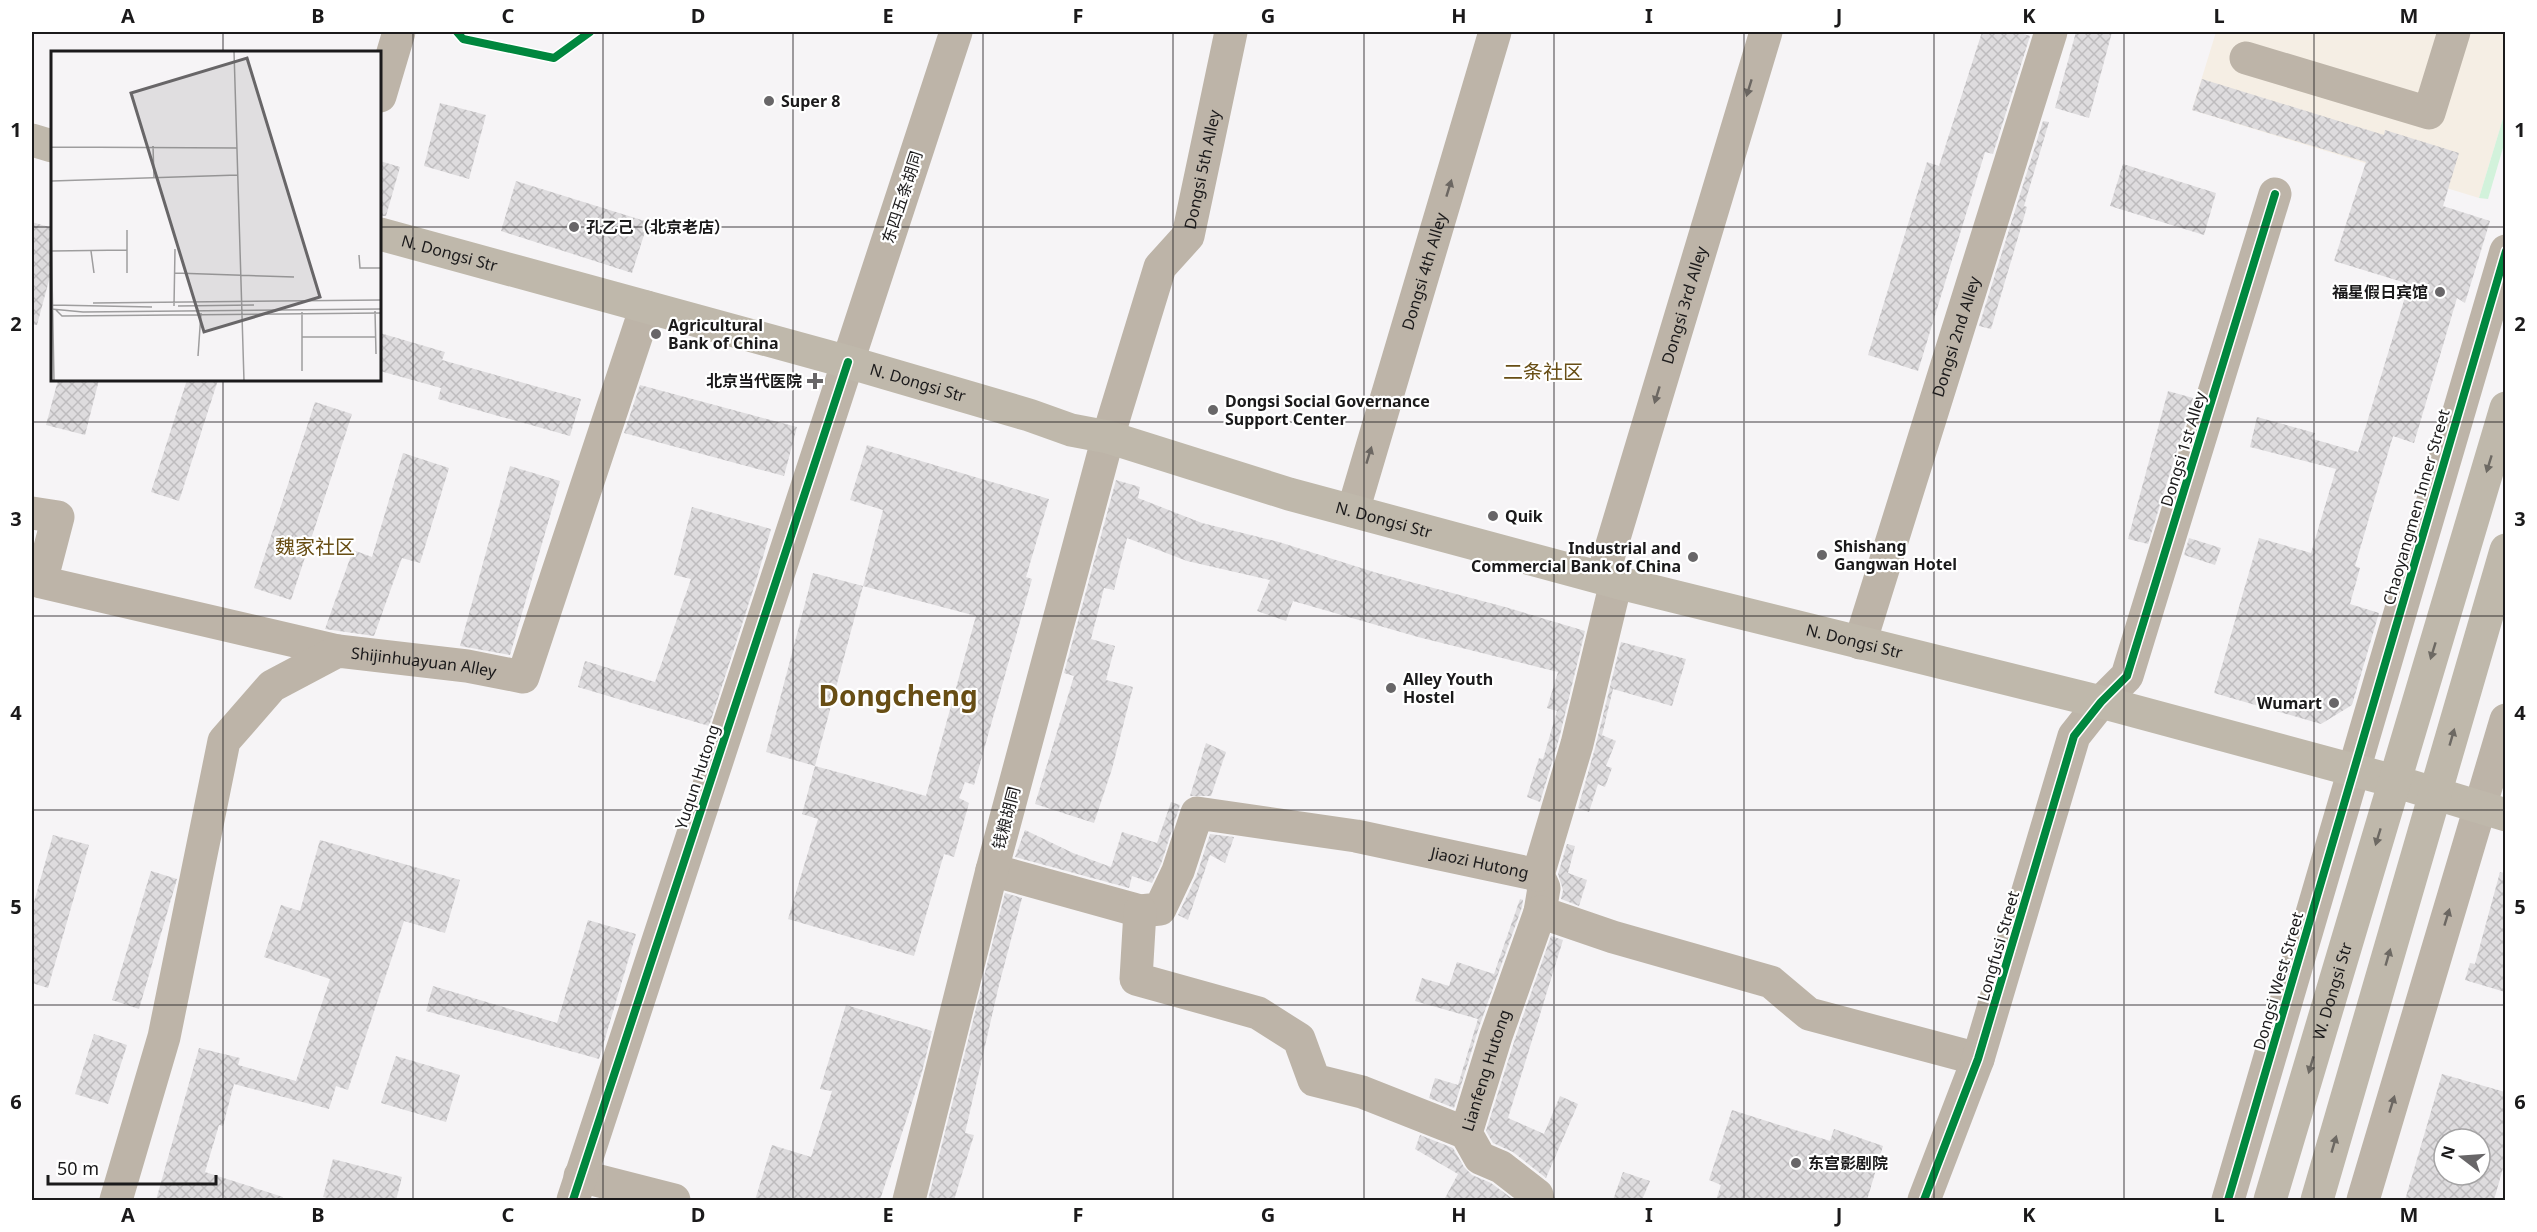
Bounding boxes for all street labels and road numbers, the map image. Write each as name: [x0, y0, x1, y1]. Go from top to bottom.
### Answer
street label: Dongsi 5th Alley: [1179, 107, 1225, 231]
street label: 东四五条胡同: [877, 148, 927, 246]
street label: Dongsi 4th Alley: [1396, 209, 1452, 333]
street label: N. Dongsi Str: [399, 229, 500, 277]
street label: Dongsi 3rd Alley: [1656, 243, 1712, 367]
street label: Dongsi 2nd Alley: [1927, 273, 1985, 400]
street label: N. Dongsi Str: [867, 358, 969, 407]
street label: Dongsi 1st Alley: [2155, 388, 2211, 509]
street label: Chaoyangmen Inner Street: [2377, 406, 2455, 608]
street label: N. Dongsi Str: [1333, 496, 1435, 543]
street label: N. Dongsi Str: [1804, 618, 1905, 664]
street label: Shijinhuayuan Alley: [350, 642, 499, 683]
street label: Yuqun Hutong: [670, 722, 724, 832]
street label: 钱粮胡同: [987, 784, 1025, 852]
street label: Jiaozi Hutong: [1427, 841, 1531, 884]
street label: Longfusi Street: [1972, 888, 2024, 1004]
street label: Dongsi West Street: [2248, 909, 2308, 1053]
street label: W. Dongsi Str: [2307, 939, 2357, 1043]
street label: Lianfeng Hutong: [1456, 1006, 1516, 1134]

